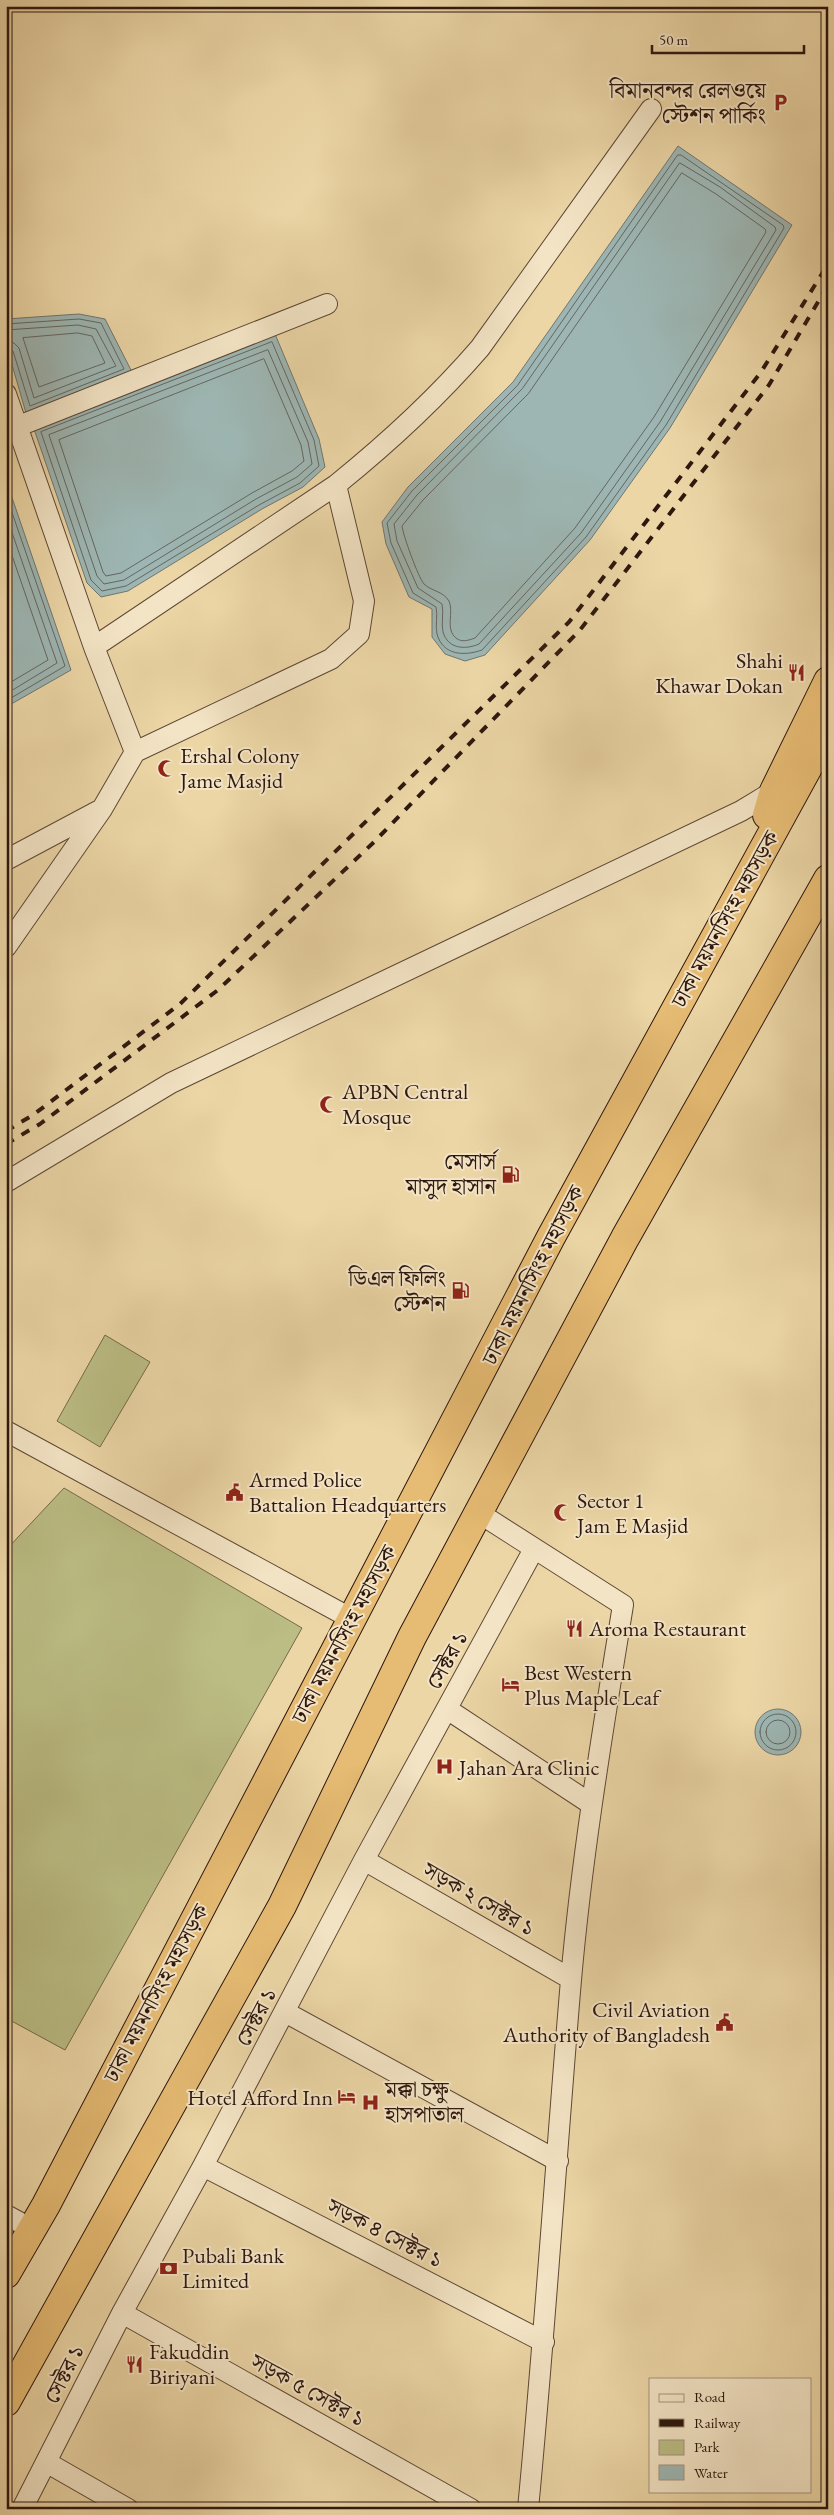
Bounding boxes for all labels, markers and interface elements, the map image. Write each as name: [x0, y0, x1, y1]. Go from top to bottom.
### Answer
scale bar: [652, 22, 804, 54]
text: 50 m: [659, 30, 688, 49]
place label: বিমানবন্দর রেলওয়ে স্টেশন পার্কিং: [609, 76, 767, 130]
parking icon: বিমানবন্দর রেলওয়ে স্টেশন পার্কিং: [770, 93, 790, 113]
place label: Shahi Khawar Dokan: [655, 646, 783, 700]
restaurant icon: Shahi Khawar Dokan: [787, 663, 807, 683]
place label: Ershal Colony Jame Masjid: [178, 741, 300, 795]
mosque icon: Ershal Colony Jame Masjid: [156, 758, 176, 778]
street label: ঢাকা ময়মনসিংহ মহাসড়ক: [664, 824, 786, 1013]
place label: APBN Central Mosque: [341, 1077, 468, 1131]
mosque icon: APBN Central Mosque: [318, 1094, 338, 1114]
place label: মেসার্স মাসুদ হাসান: [405, 1147, 499, 1201]
fuel station icon: মেসার্স মাসুদ হাসান: [500, 1164, 520, 1184]
street label: ঢাকা ময়মনসিংহ মহাসড়ক: [475, 1179, 591, 1370]
place label: ডিএল ফিলিং স্টেশন: [348, 1264, 447, 1318]
fuel station icon: ডিএল ফিলিং স্টেশন: [450, 1281, 470, 1301]
place label: Armed Police Battalion Headquarters: [248, 1465, 446, 1519]
public building icon: Armed Police Battalion Headquarters: [225, 1482, 245, 1502]
place label: Sector 1 Jam E Masjid: [575, 1486, 689, 1540]
mosque icon: Sector 1 Jam E Masjid: [553, 1503, 573, 1523]
street label: ঢাকা ময়মনসিংহ মহাসড়ক: [284, 1539, 404, 1729]
place label: Aroma Restaurant: [588, 1614, 746, 1643]
restaurant icon: Aroma Restaurant: [565, 1618, 585, 1638]
street label: সেক্টর ১: [419, 1626, 475, 1694]
place label: Best Western Plus Maple Leaf: [524, 1658, 662, 1712]
hotel icon: Best Western Plus Maple Leaf: [500, 1675, 520, 1695]
place label: Jahan Ara Clinic: [457, 1753, 599, 1782]
hospital icon: Jahan Ara Clinic: [435, 1757, 455, 1777]
street label: সড়ক ২ সেক্টর ১: [417, 1855, 540, 1943]
street label: ঢাকা ময়মনসিংহ মহাসড়ক: [96, 1898, 216, 2088]
street label: সেক্টর ১: [229, 1983, 283, 2051]
place label: Civil Aviation Authority of Bangladesh: [502, 1995, 710, 2049]
public building icon: Civil Aviation Authority of Bangladesh: [714, 2012, 734, 2032]
place label: মক্কা চক্ষু হাসপাতাল: [384, 2075, 465, 2129]
place label: Hotel Afford Inn: [187, 2083, 333, 2112]
hotel icon: Hotel Afford Inn: [337, 2087, 357, 2107]
hospital icon: মক্কা চক্ষু হাসপাতাল: [361, 2092, 381, 2112]
street label: সড়ক ৪ সেক্টর ১: [321, 2191, 448, 2275]
place label: Pubali Bank Limited: [182, 2241, 285, 2295]
bank icon: Pubali Bank Limited: [158, 2258, 178, 2278]
place label: Fakuddin Biriyani: [149, 2337, 230, 2391]
street label: সেক্টর ১: [37, 2340, 91, 2408]
street label: সড়ক ৫ সেক্টর ১: [245, 2346, 370, 2433]
restaurant icon: Fakuddin Biriyani: [125, 2354, 145, 2374]
legend: [649, 2378, 812, 2492]
text: Road: [694, 2387, 726, 2406]
text: Railway: [694, 2413, 741, 2432]
text: Park: [694, 2437, 721, 2456]
text: Water: [694, 2463, 728, 2482]

